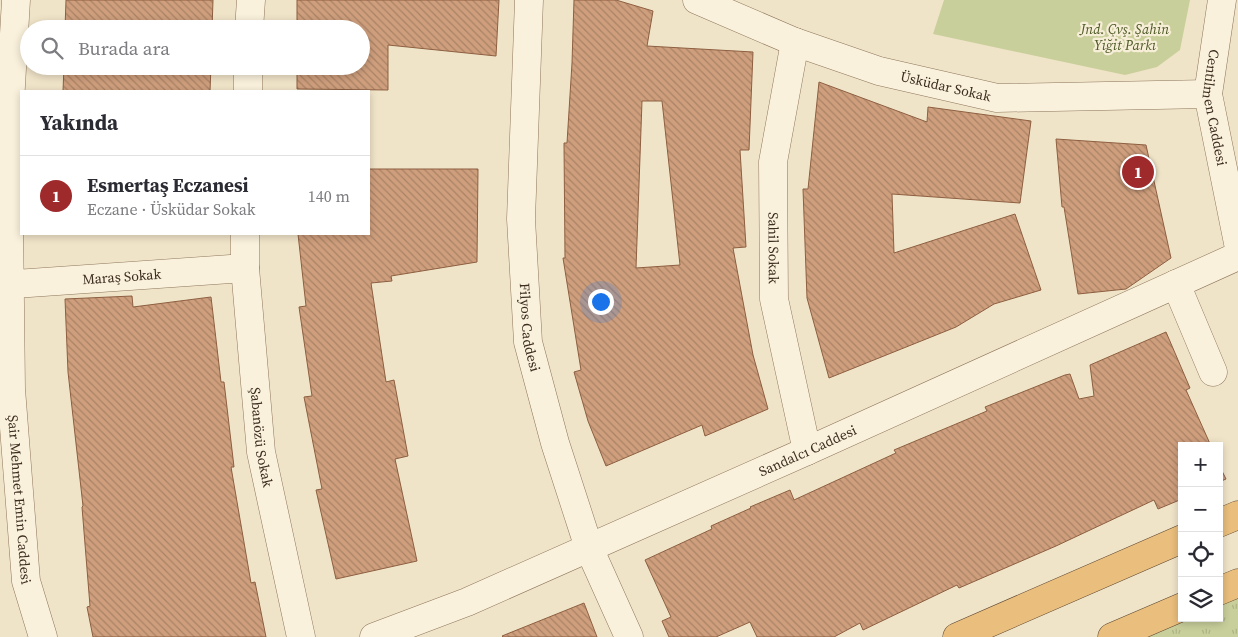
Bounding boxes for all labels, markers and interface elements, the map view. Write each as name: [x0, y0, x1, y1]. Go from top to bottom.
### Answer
park label: Jnd. Çvş. Şahin Yiğit Parkı: [1079, 19, 1169, 55]
search box: [20, 20, 370, 75]
icon: search: [38, 34, 66, 62]
text: Burada ara: [78, 35, 170, 61]
street label: Centilmen Caddesi: [1197, 48, 1232, 168]
street label: Üsküdar Sokak: [898, 66, 993, 106]
text: Yakında: [40, 108, 118, 137]
pin: 1: [1122, 153, 1154, 191]
text: Esmertaş Eczanesi: [87, 172, 249, 198]
text: 1: [52, 185, 60, 207]
text: 140 m: [308, 185, 350, 207]
text: Eczane · Üsküdar Sokak: [87, 198, 256, 220]
street label: Sahil Sokak: [763, 212, 784, 284]
street label: Maraş Sokak: [82, 264, 162, 289]
street label: Filyos Caddesi: [515, 282, 546, 374]
your location: [588, 289, 614, 315]
street label: Şabanözü Sokak: [245, 386, 278, 489]
street label: Şair Mehmet Emin Caddesi: [3, 414, 36, 587]
street label: Sandalcı Caddesi: [755, 420, 860, 481]
map controls: [1178, 442, 1223, 622]
button: +: [1178, 442, 1223, 487]
button: −: [1178, 487, 1223, 532]
button: locate: [1178, 532, 1223, 577]
button: layers: [1178, 577, 1223, 622]

